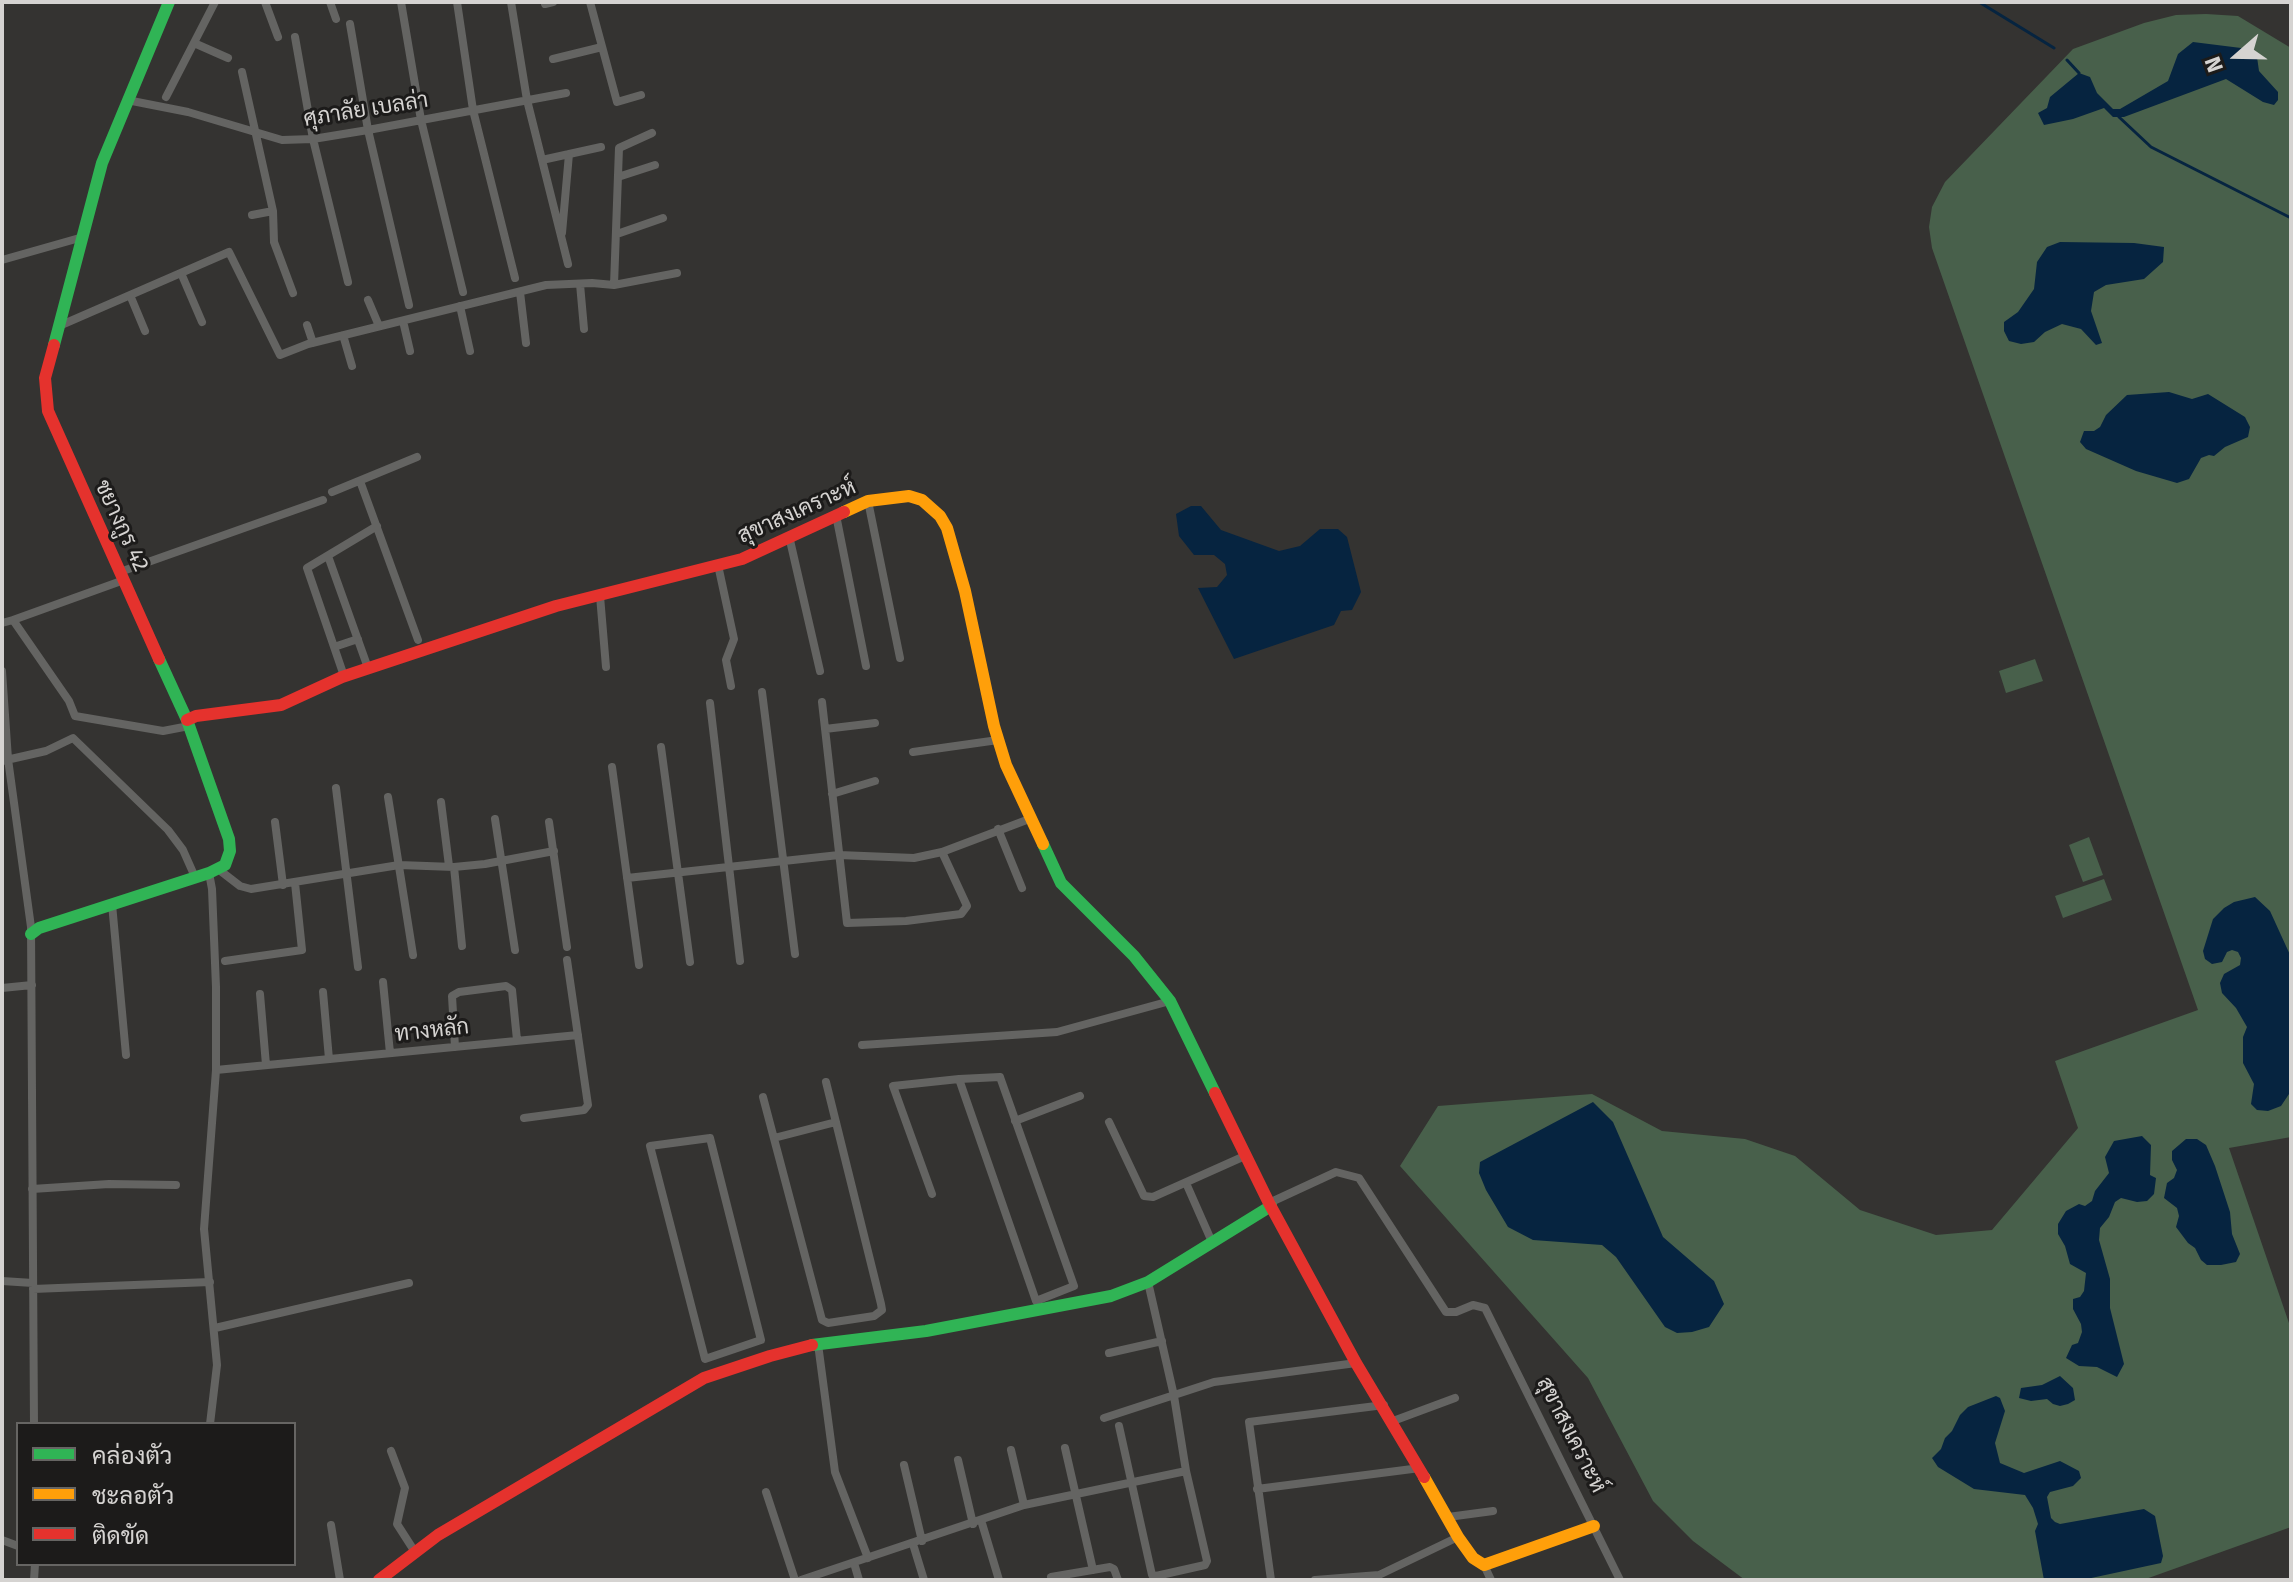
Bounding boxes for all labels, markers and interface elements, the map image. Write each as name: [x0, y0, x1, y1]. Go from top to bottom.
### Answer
north arrow: [2197, 16, 2277, 96]
text: N: [2199, 53, 2229, 76]
street label: ศุภาลัย เบลล่า: [302, 87, 430, 133]
street label: สุขาสงเคราะห์: [734, 474, 860, 550]
street label: ชยางกูร 42: [88, 476, 154, 576]
street label: ทางหลัก: [394, 1014, 470, 1048]
street label: สุขาสงเคราะห์: [1531, 1373, 1611, 1497]
legend: [16, 1422, 296, 1566]
text: คล่องตัว: [92, 1442, 172, 1470]
text: ชะลอตัว: [92, 1482, 174, 1510]
text: ติดขัด: [92, 1522, 149, 1550]

